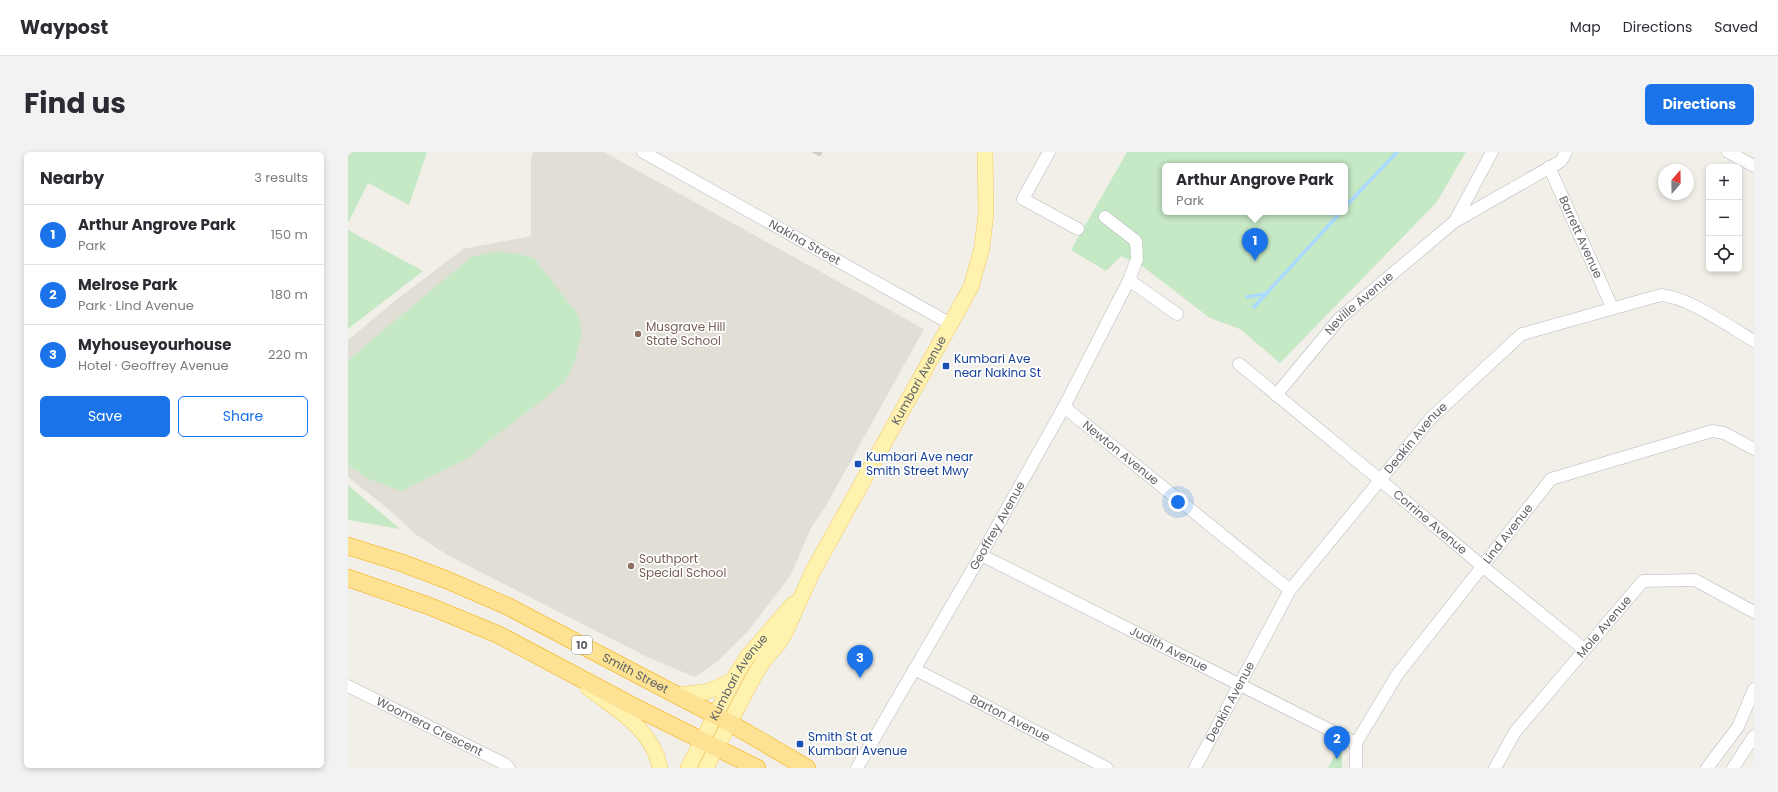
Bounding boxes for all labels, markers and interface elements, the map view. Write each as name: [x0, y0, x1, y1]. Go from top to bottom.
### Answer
text: Waypost: [20, 14, 108, 41]
text: Map: [1570, 17, 1601, 37]
text: Directions: [1623, 17, 1692, 37]
text: Saved: [1714, 17, 1758, 37]
text: Find us: [24, 84, 126, 123]
button: Directions: [1645, 84, 1754, 125]
popup: [1162, 163, 1348, 215]
north arrow: [1658, 164, 1694, 200]
map controls: [1706, 164, 1742, 272]
button: +: [1706, 164, 1742, 200]
text: Nearby: [40, 166, 104, 190]
text: 3 results: [254, 168, 308, 187]
text: Arthur Angrove Park: [1176, 169, 1334, 190]
text: Park: [1176, 191, 1204, 210]
street label: Barrett Avenue: [1555, 193, 1607, 281]
button: −: [1706, 200, 1742, 236]
text: Arthur Angrove Park: [78, 214, 236, 235]
street label: Nakina Street: [766, 215, 844, 269]
text: 1: [51, 225, 55, 244]
text: 150 m: [271, 225, 308, 244]
pin: 1: [1242, 228, 1268, 261]
text: Park: [78, 236, 106, 255]
button: locate: [1706, 236, 1742, 272]
street label: Neville Avenue: [1320, 268, 1397, 338]
text: Melrose Park: [78, 274, 177, 295]
text: 2: [49, 285, 57, 304]
text: 180 m: [271, 285, 308, 304]
text: Park · Lind Avenue: [78, 296, 194, 315]
place label: Musgrave Hill State School: [646, 318, 726, 349]
marker: Musgrave Hill State School: [633, 329, 643, 339]
street label: Kumbari Avenue: [887, 333, 950, 428]
text: Myhouseyourhouse: [78, 334, 232, 355]
text: 3: [49, 345, 57, 364]
text: 220 m: [268, 345, 308, 364]
place label: Kumbari Ave near Nakina St: [954, 350, 1041, 381]
text: Hotel · Geoffrey Avenue: [78, 356, 229, 375]
marker: Kumbari Ave near Nakina St: [941, 361, 951, 371]
button: Save: [40, 396, 170, 437]
button: Share: [178, 396, 308, 437]
street label: Deakin Avenue: [1380, 398, 1451, 477]
street label: Newton Avenue: [1079, 416, 1163, 489]
place label: Kumbari Ave near Smith Street Mwy: [866, 448, 974, 479]
marker: Kumbari Ave near Smith Street Mwy: [853, 459, 863, 469]
street label: Geoffrey Avenue: [965, 478, 1029, 573]
street label: Corrine Avenue: [1390, 485, 1471, 558]
your location: [1168, 492, 1188, 512]
street label: Lind Avenue: [1479, 500, 1537, 567]
place label: Southport Special School: [639, 550, 726, 581]
marker: Southport Special School: [626, 561, 636, 571]
street label: Mole Avenue: [1572, 592, 1635, 661]
street label: Judith Avenue: [1127, 622, 1211, 675]
street label: Kumbari Avenue: [705, 630, 771, 723]
road number: 10: [572, 636, 592, 654]
pin: 3: [847, 645, 873, 678]
street label: Smith Street: [599, 648, 672, 697]
street label: Deakin Avenue: [1201, 658, 1258, 745]
street label: Barton Avenue: [967, 690, 1053, 746]
street label: Woomera Crescent: [374, 692, 486, 760]
pin: 2: [1324, 726, 1350, 759]
place label: Smith St at Kumbari Avenue: [808, 728, 907, 759]
marker: Smith St at Kumbari Avenue: [795, 739, 805, 749]

